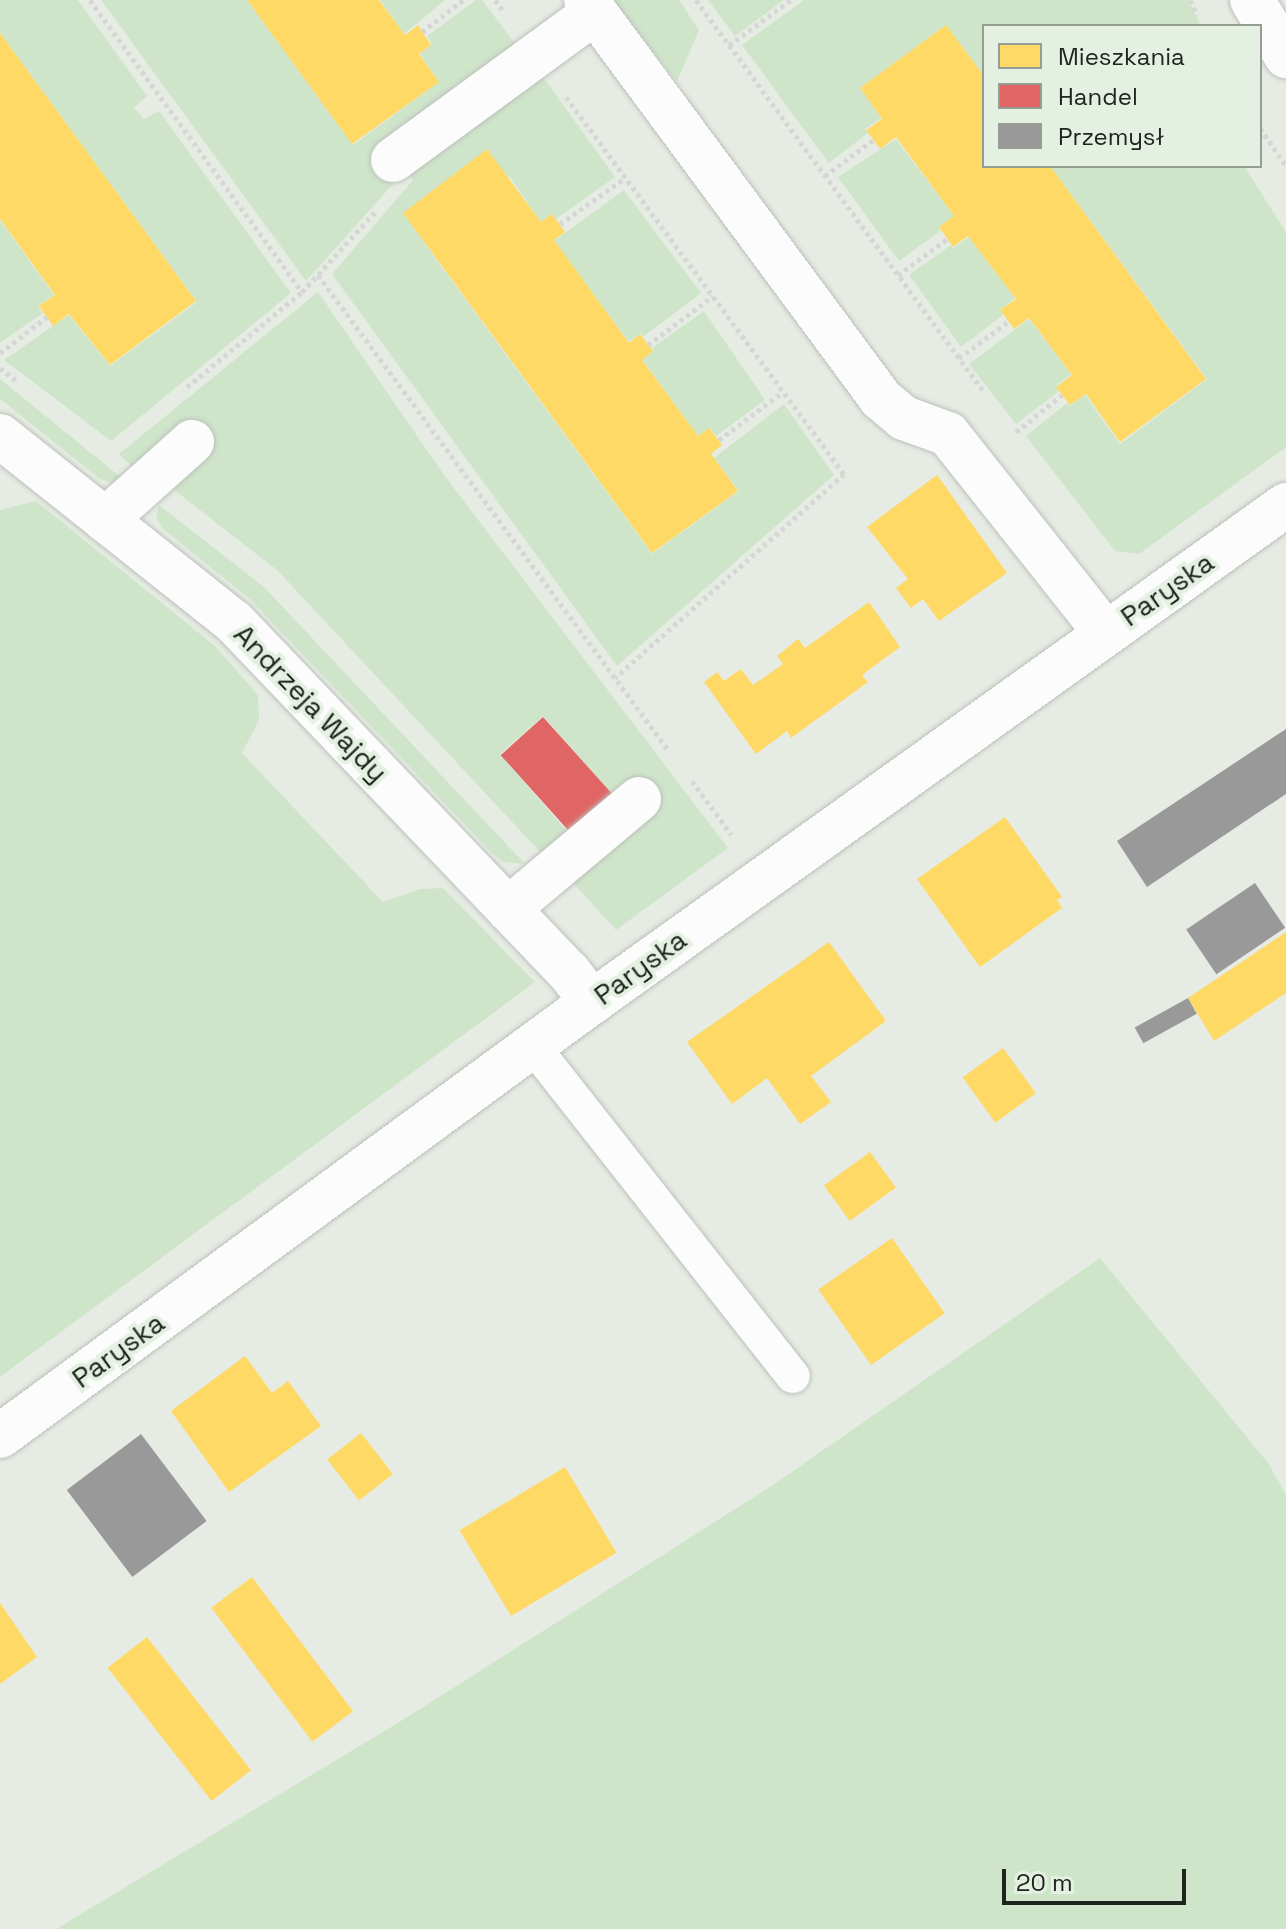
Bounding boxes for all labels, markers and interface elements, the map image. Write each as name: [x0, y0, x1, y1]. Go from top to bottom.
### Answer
legend: [982, 24, 1262, 168]
text: Mieszkania: [1058, 41, 1185, 72]
text: Handel: [1058, 81, 1138, 112]
text: Przemysł: [1058, 121, 1164, 152]
street label: Paryska: [1114, 545, 1220, 633]
street label: Andrzeja Wajdy: [227, 617, 395, 789]
street label: Paryska: [587, 922, 693, 1012]
street label: Paryska: [65, 1305, 171, 1395]
scale bar: [1006, 1853, 1190, 1903]
text: 20 m: [1016, 1867, 1073, 1898]

